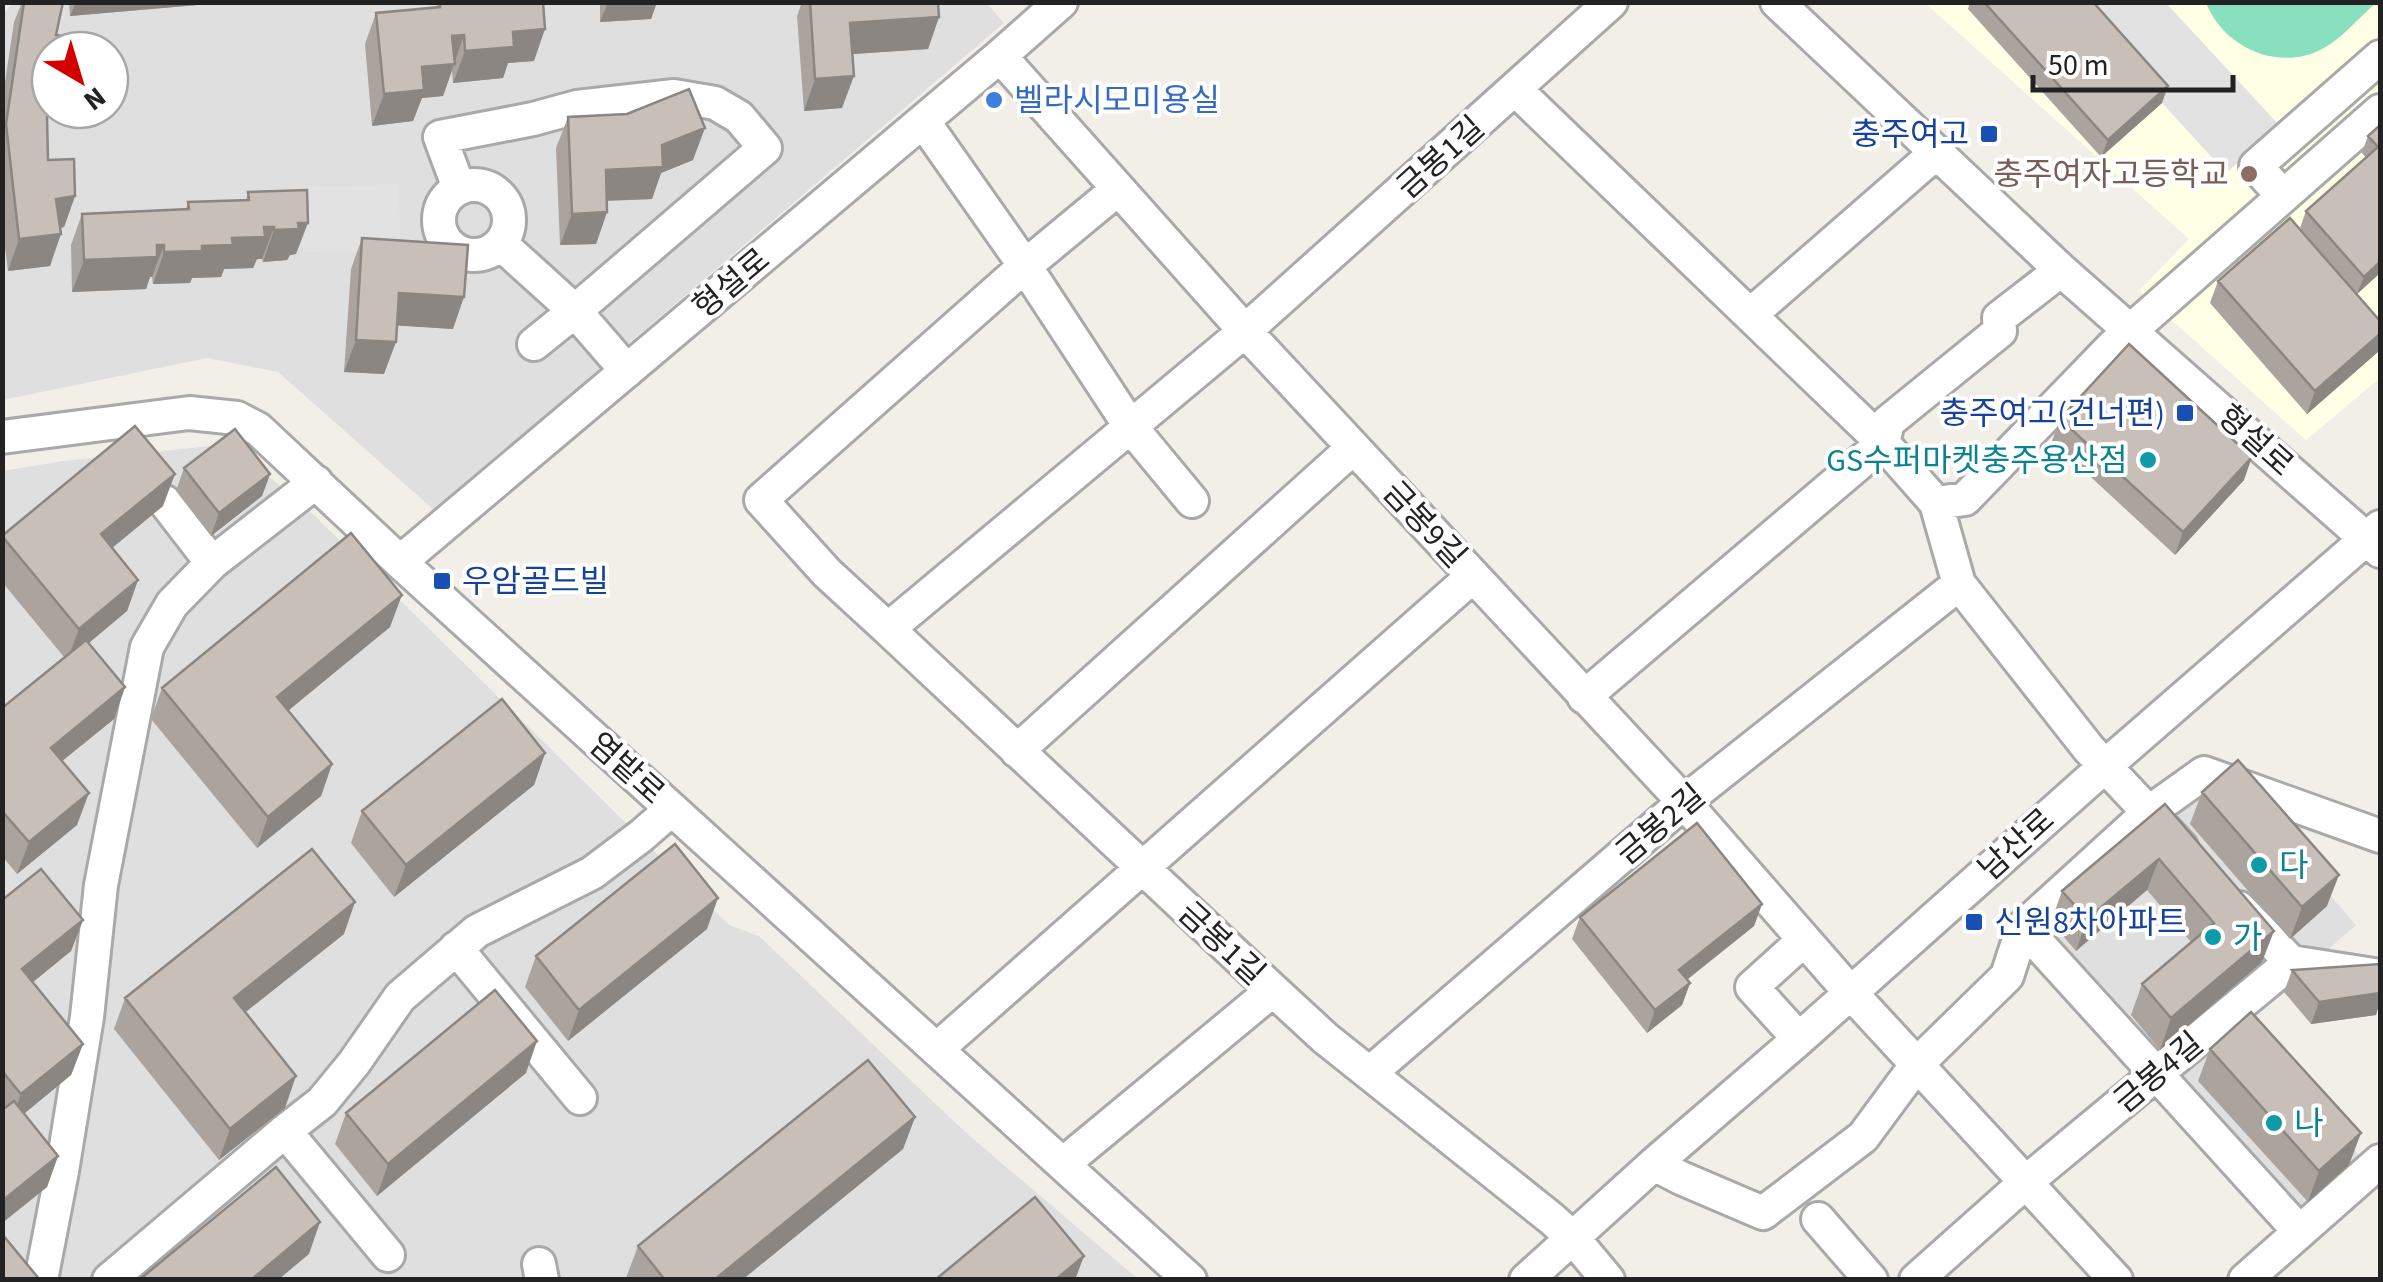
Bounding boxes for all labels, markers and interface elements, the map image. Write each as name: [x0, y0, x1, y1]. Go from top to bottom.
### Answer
north arrow: [30, 30, 130, 130]
scale bar: [2033, 30, 2233, 92]
text: 50 m: [2048, 44, 2109, 87]
text: N: [75, 77, 114, 120]
place label: 벨라시모미용실: [1014, 78, 1220, 124]
marker: 벨라시모미용실: [983, 89, 1005, 111]
street label: 금봉1길: [1387, 106, 1495, 210]
place label: 충주여고: [1851, 112, 1969, 158]
marker: 충주여고: [1978, 123, 2000, 145]
place label: 충주여자고등학교: [1993, 152, 2229, 198]
marker: 충주여자고등학교: [2238, 163, 2260, 185]
street label: 형설로: [683, 238, 780, 330]
place label: 충주여고(건너편): [1940, 391, 2165, 437]
street label: 형설로: [2207, 394, 2304, 487]
marker: 충주여고(건너편): [2174, 402, 2196, 424]
place label: GS수퍼마켓충주용산점: [1826, 438, 2128, 484]
marker: GS수퍼마켓충주용산점: [2137, 449, 2159, 471]
street label: 금봉9길: [1372, 471, 1477, 578]
place label: 우암골드빌: [462, 559, 609, 605]
marker: 우암골드빌: [431, 570, 453, 592]
street label: 염밭로: [578, 722, 675, 815]
street label: 금봉2길: [1606, 774, 1715, 876]
street label: 남산로: [1968, 798, 2065, 891]
place label: 다: [2279, 843, 2308, 889]
marker: 다: [2248, 854, 2270, 876]
street label: 금봉1길: [1168, 891, 1275, 996]
place label: 신원8차아파트: [1994, 900, 2187, 946]
marker: 신원8차아파트: [1963, 911, 1985, 933]
place label: 가: [2233, 915, 2262, 961]
marker: 가: [2202, 926, 2224, 948]
street label: 금봉4길: [2104, 1022, 2213, 1124]
place label: 나: [2294, 1101, 2323, 1147]
marker: 나: [2263, 1112, 2285, 1134]

